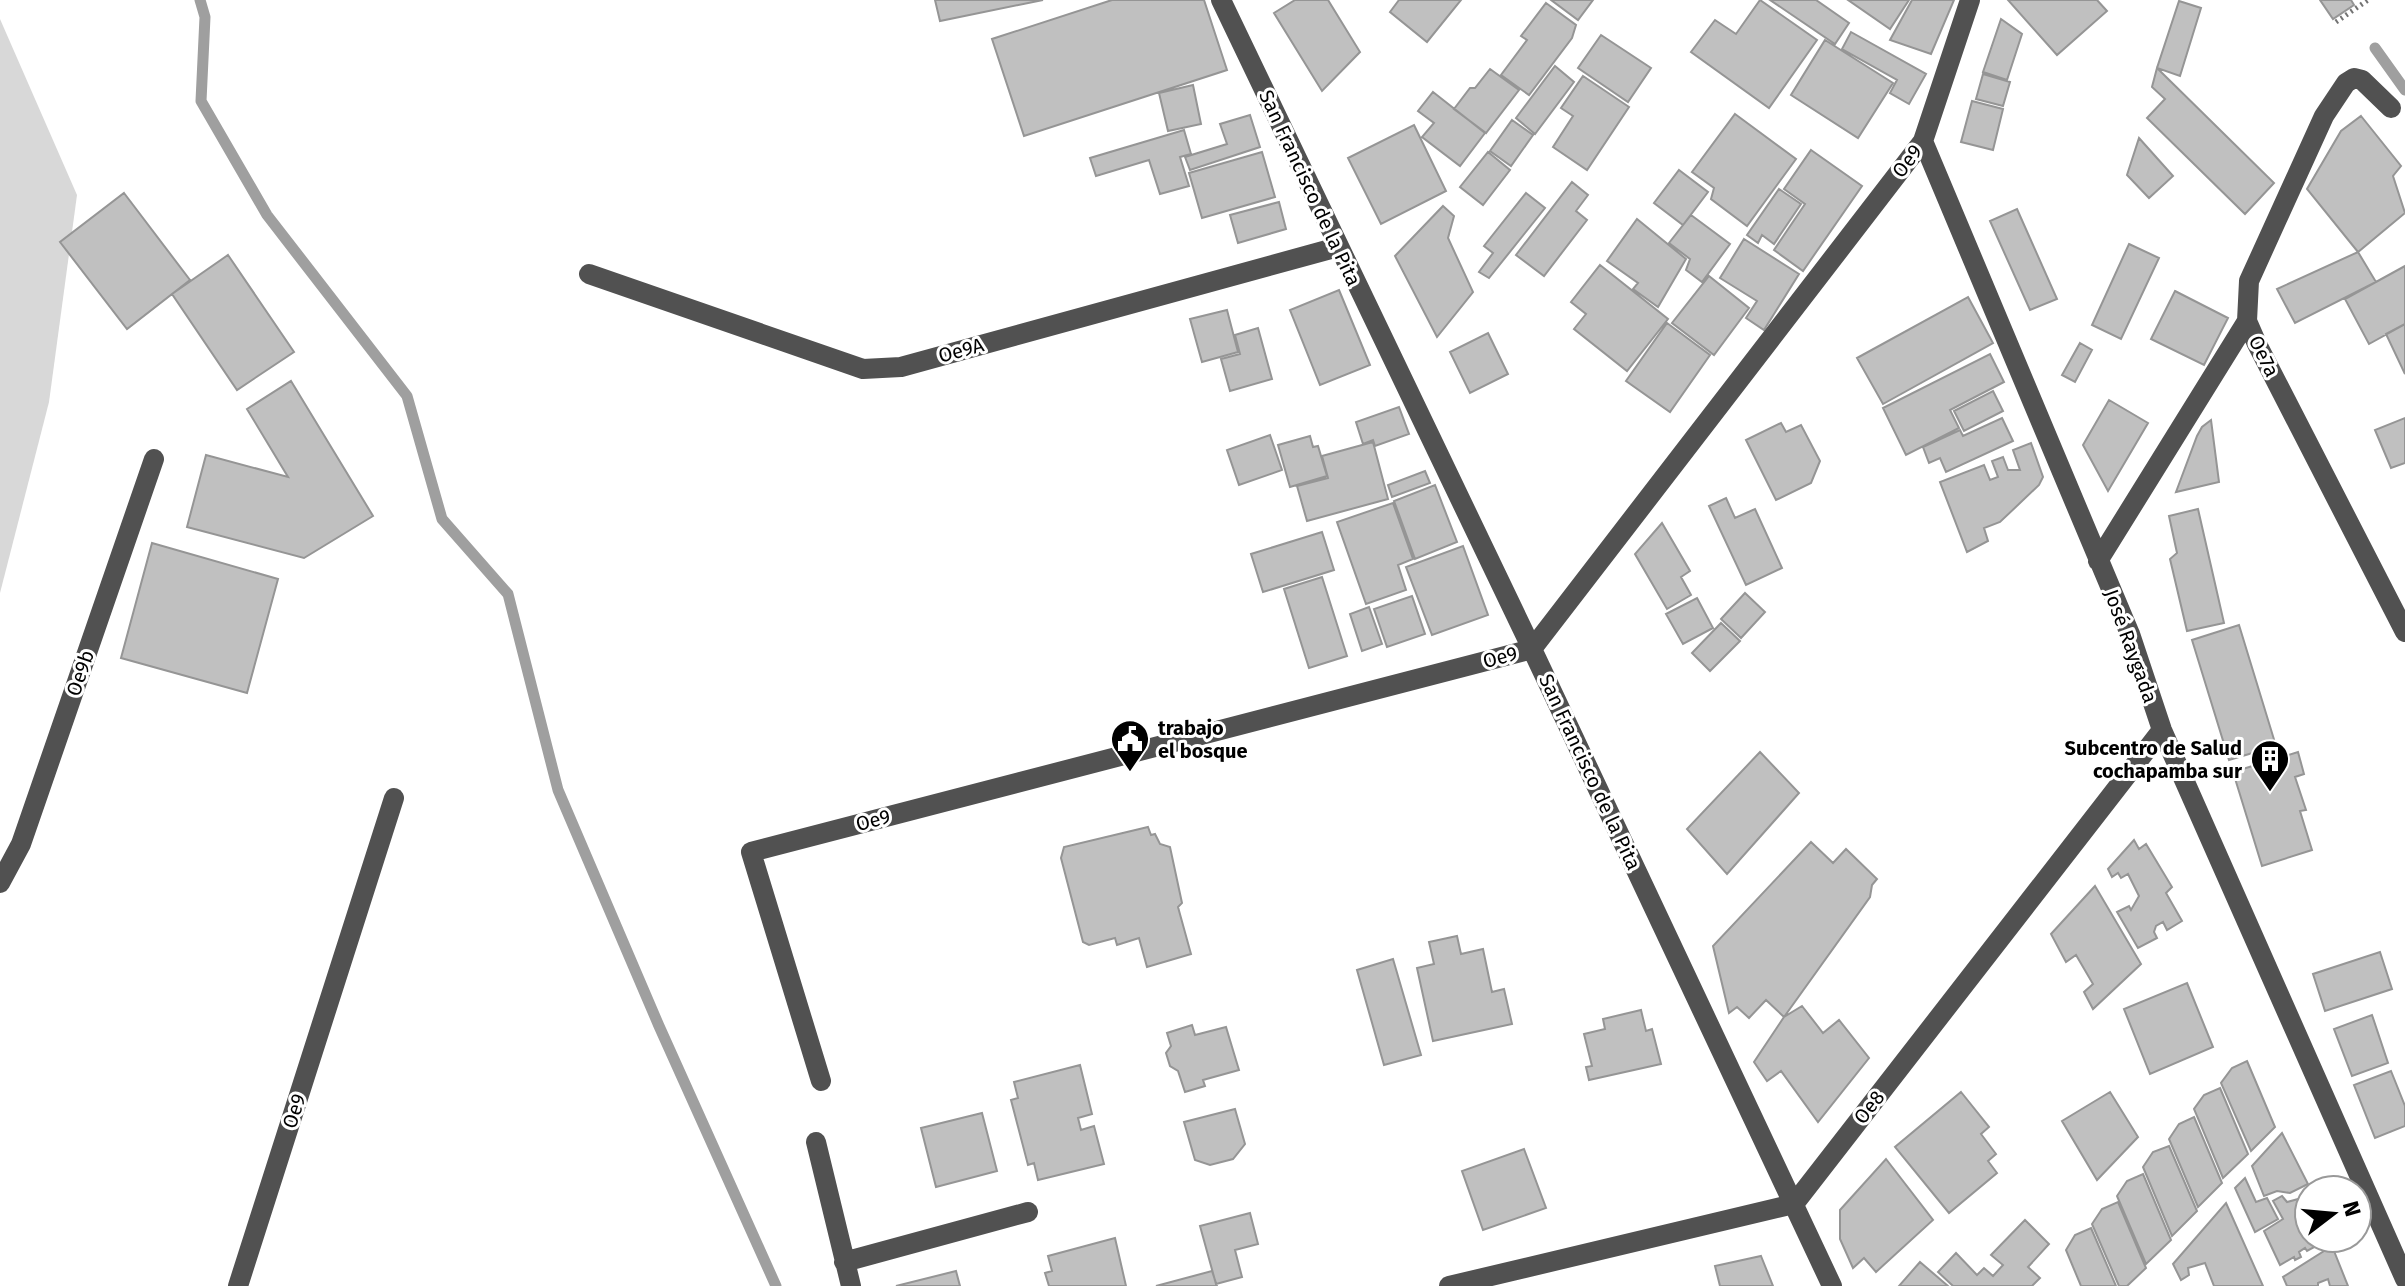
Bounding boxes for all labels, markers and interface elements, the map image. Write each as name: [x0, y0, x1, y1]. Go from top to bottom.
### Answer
street label: San Francisco de la Pita: [1254, 86, 1366, 290]
street label: Oe9: [1887, 140, 1927, 182]
street label: Oe7a: [2244, 331, 2284, 381]
street label: Oe9A: [936, 332, 987, 368]
street label: José Raygada: [2099, 586, 2163, 706]
street label: Oe9: [1480, 641, 1520, 673]
street label: Oe9b: [61, 647, 99, 699]
street label: San Francisco de la Pita: [1534, 670, 1646, 874]
place label: trabajo el bosque: [1158, 716, 1247, 763]
public building icon: trabajo el bosque: [1109, 718, 1151, 773]
place label: Subcentro de Salud cochapamba sur: [2065, 736, 2243, 783]
building icon: Subcentro de Salud cochapamba sur: [2249, 738, 2291, 793]
street label: Oe9: [853, 804, 893, 836]
street label: Oe8: [1849, 1086, 1889, 1128]
street label: Oe9: [277, 1091, 311, 1131]
north arrow: [2293, 1174, 2373, 1254]
text: N: [2337, 1198, 2367, 1219]

